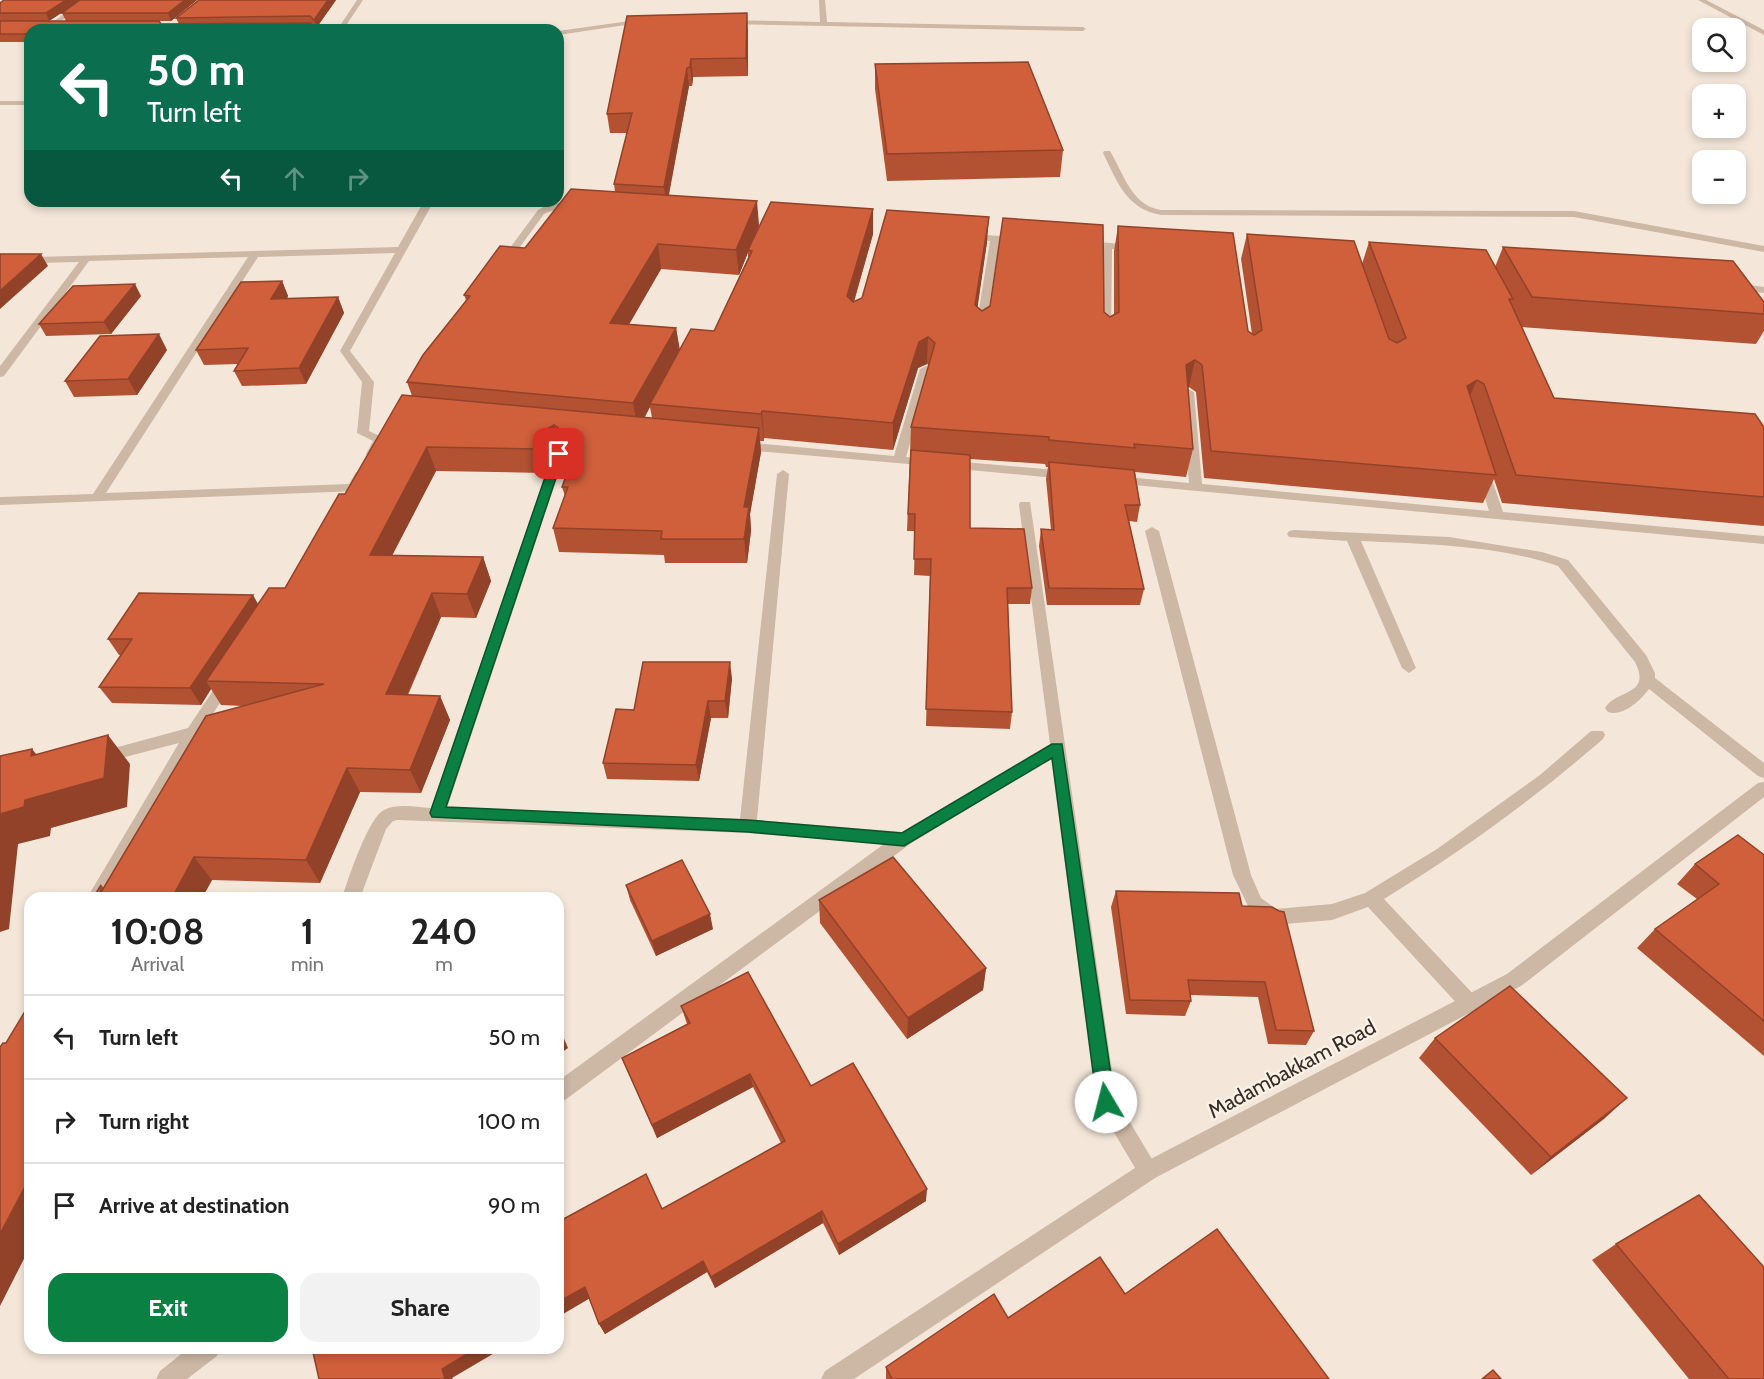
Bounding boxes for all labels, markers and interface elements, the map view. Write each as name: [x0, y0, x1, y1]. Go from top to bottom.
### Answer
map controls: [1692, 18, 1746, 204]
button: search: [1692, 18, 1746, 72]
text: 50 m: [147, 44, 245, 96]
icon: left: [48, 48, 126, 126]
button: +: [1692, 84, 1746, 138]
text: Turn left: [147, 96, 241, 129]
button: −: [1692, 150, 1746, 204]
icon: left: [215, 162, 248, 195]
icon: ahead: [278, 162, 311, 195]
icon: right: [341, 162, 374, 195]
pin: [533, 428, 584, 479]
icon: arrive: [542, 437, 575, 470]
text: 10:08: [111, 909, 204, 953]
text: 1: [301, 909, 314, 953]
text: 240: [411, 909, 477, 953]
text: Arrival: [131, 952, 184, 976]
text: min: [291, 952, 324, 976]
text: m: [435, 952, 453, 976]
street label: Madambakkam Road: [1204, 1014, 1380, 1123]
icon: left: [48, 1021, 81, 1054]
text: Turn left: [99, 1024, 178, 1051]
text: 50 m: [488, 1024, 540, 1051]
position arrow: [1074, 1070, 1138, 1134]
icon: right: [48, 1105, 81, 1138]
text: Turn right: [99, 1108, 189, 1135]
text: 100 m: [478, 1108, 540, 1135]
icon: arrive: [48, 1189, 81, 1222]
text: Arrive at destination: [99, 1192, 289, 1219]
text: 90 m: [488, 1192, 540, 1219]
button: Exit: [48, 1273, 288, 1342]
button: Share: [300, 1273, 540, 1342]

